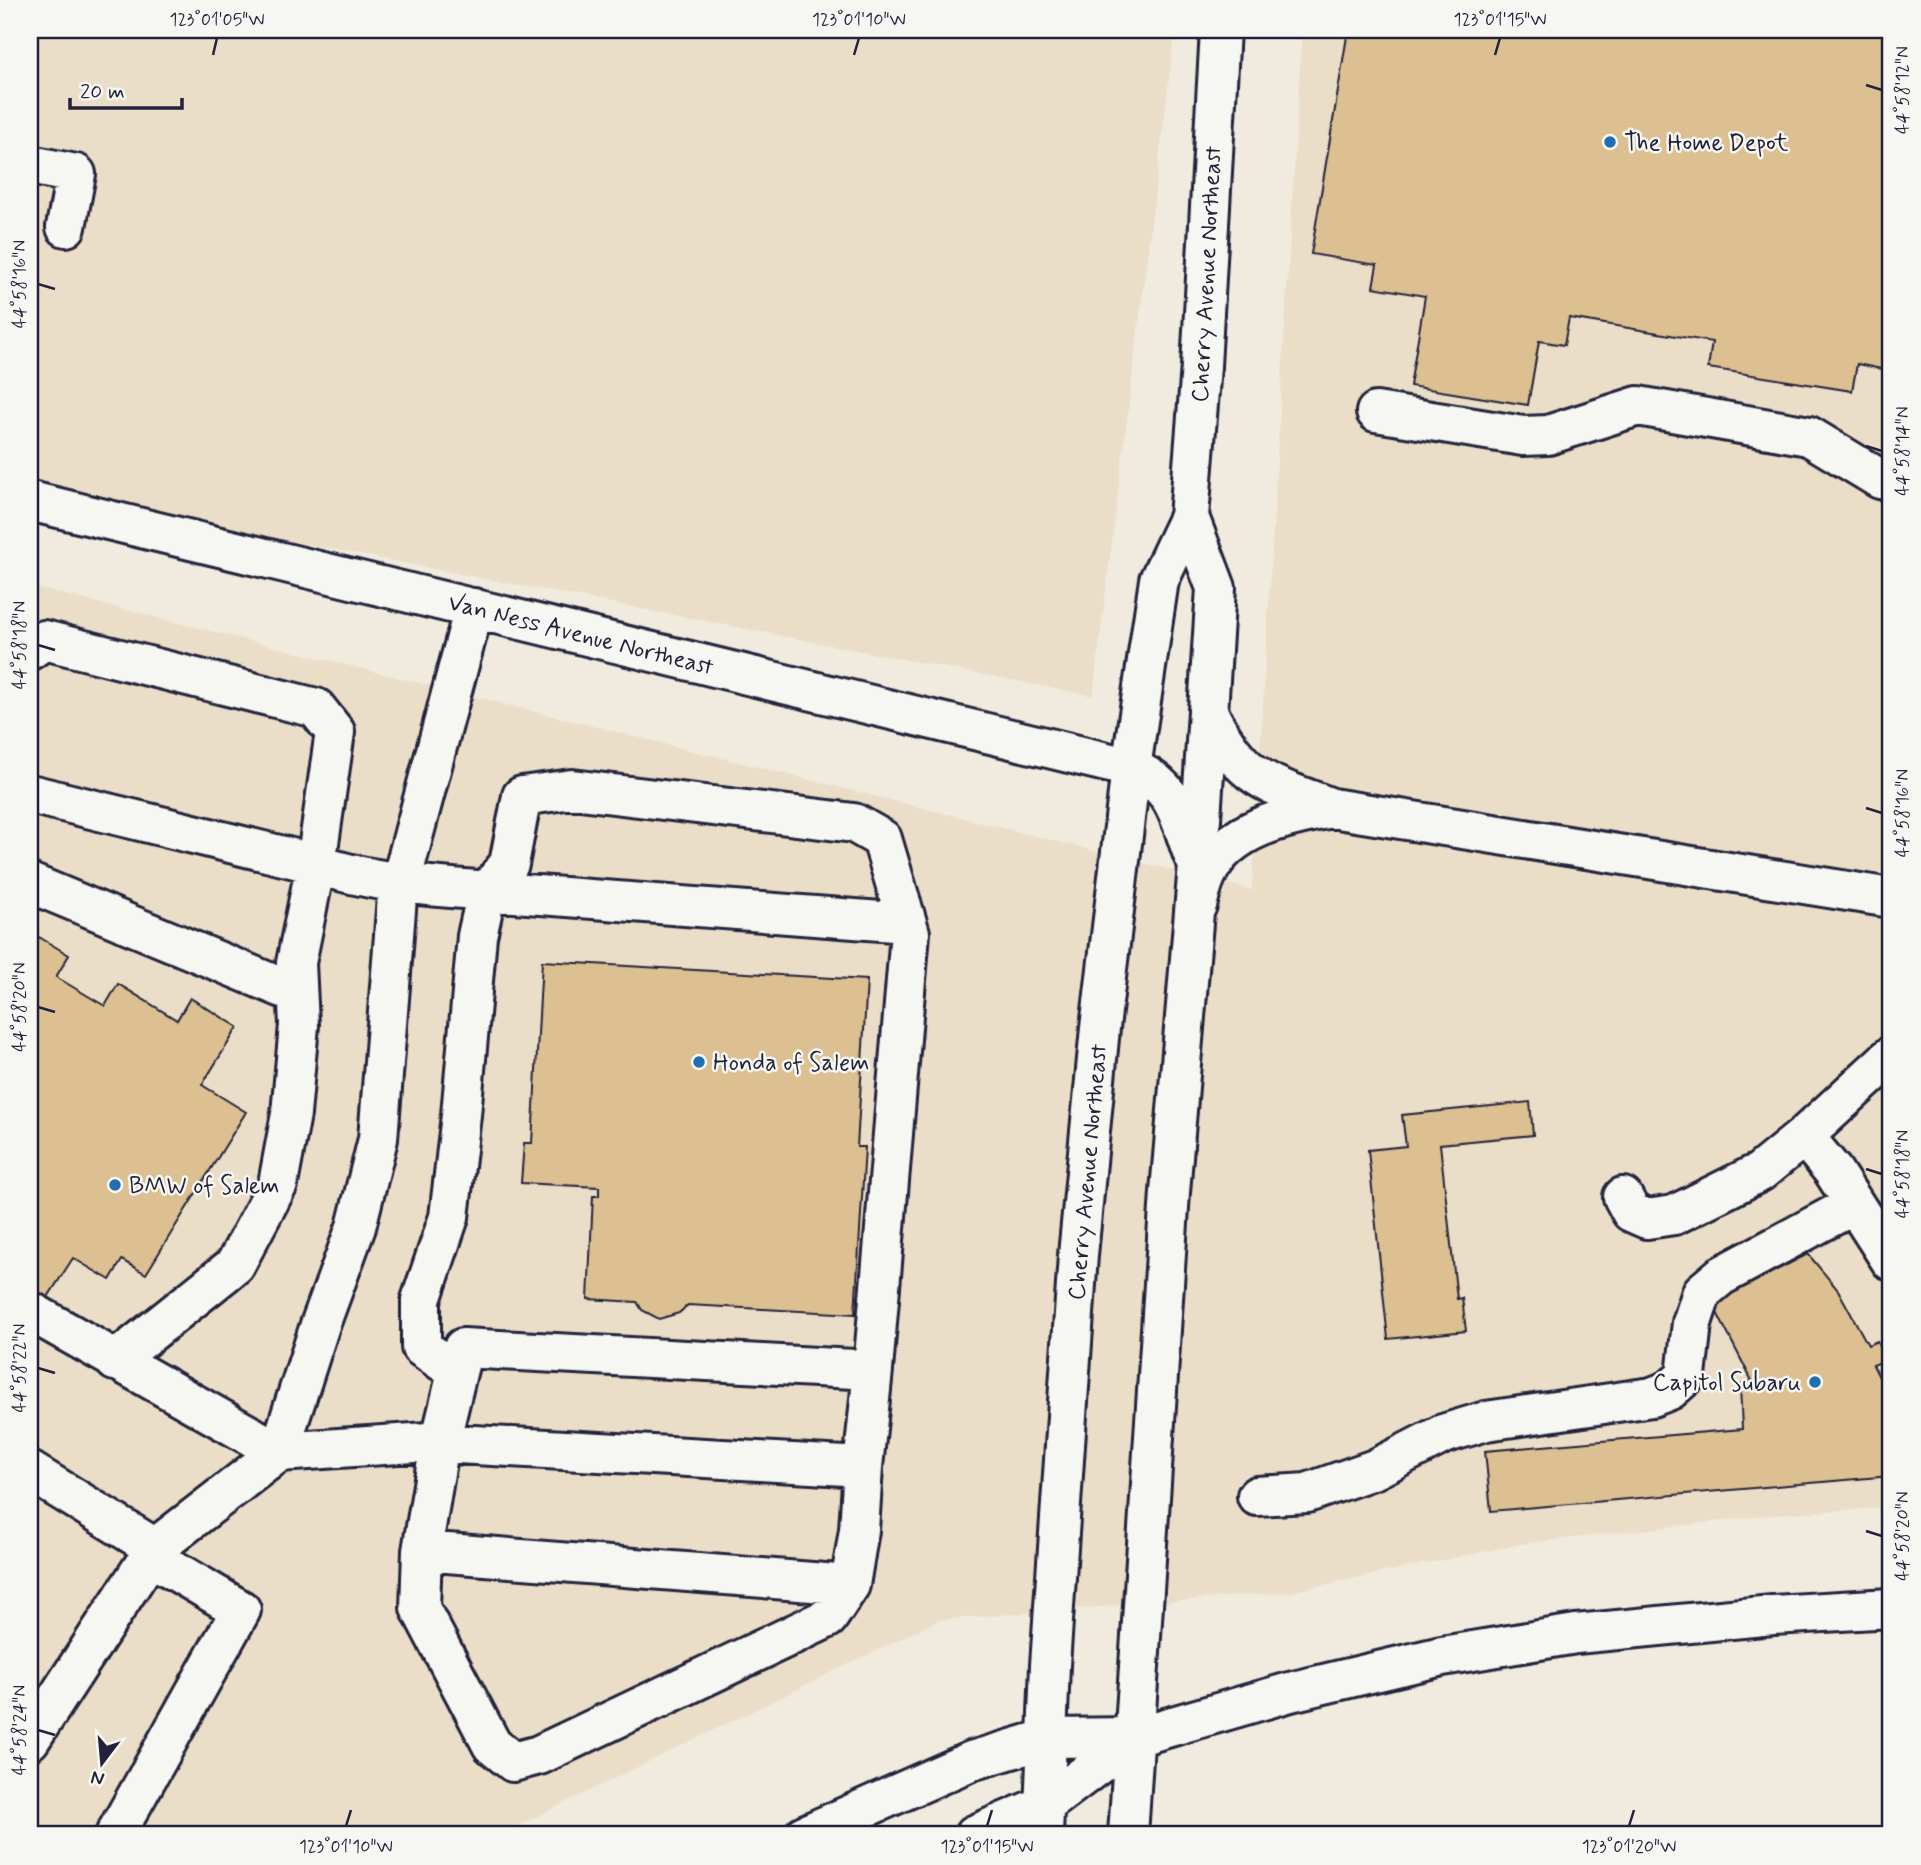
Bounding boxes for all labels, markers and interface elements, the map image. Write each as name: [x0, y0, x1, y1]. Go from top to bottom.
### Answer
text: 123°01'05"W: [169, 8, 265, 32]
text: 123°01'10"W: [812, 8, 906, 32]
text: 123°01'15"W: [1453, 8, 1547, 32]
text: 44°58'12"N: [1891, 46, 1915, 134]
scale bar: [70, 66, 182, 110]
text: 20 m: [80, 78, 125, 106]
place label: The Home Depot: [1624, 128, 1788, 159]
marker: The Home Depot: [1602, 134, 1618, 150]
street label: Cherry Avenue Northeast: [1185, 145, 1230, 403]
text: 44°58'16"N: [8, 240, 32, 328]
text: 44°58'14"N: [1891, 406, 1915, 496]
street label: Van Ness Avenue Northeast: [445, 587, 717, 684]
text: 44°58'18"N: [8, 601, 32, 689]
text: 44°58'16"N: [1891, 769, 1915, 857]
text: 44°58'20"N: [8, 962, 32, 1052]
street label: Cherry Avenue Northeast: [1062, 1042, 1115, 1301]
place label: Honda of Salem: [713, 1048, 869, 1079]
marker: Honda of Salem: [691, 1054, 707, 1070]
text: 44°58'18"N: [1891, 1130, 1915, 1218]
place label: BMW of Salem: [129, 1171, 279, 1202]
marker: BMW of Salem: [107, 1177, 123, 1193]
text: 44°58'22"N: [8, 1324, 32, 1412]
place label: Capitol Subaru: [1653, 1368, 1801, 1399]
marker: Capitol Subaru: [1807, 1374, 1823, 1390]
text: 44°58'20"N: [1891, 1491, 1915, 1581]
text: 44°58'24"N: [8, 1685, 32, 1775]
north arrow: [66, 1728, 136, 1798]
text: N: [88, 1764, 107, 1792]
text: 123°01'10"W: [299, 1835, 393, 1859]
text: 123°01'15"W: [940, 1835, 1034, 1859]
text: 123°01'20"W: [1582, 1835, 1676, 1859]

